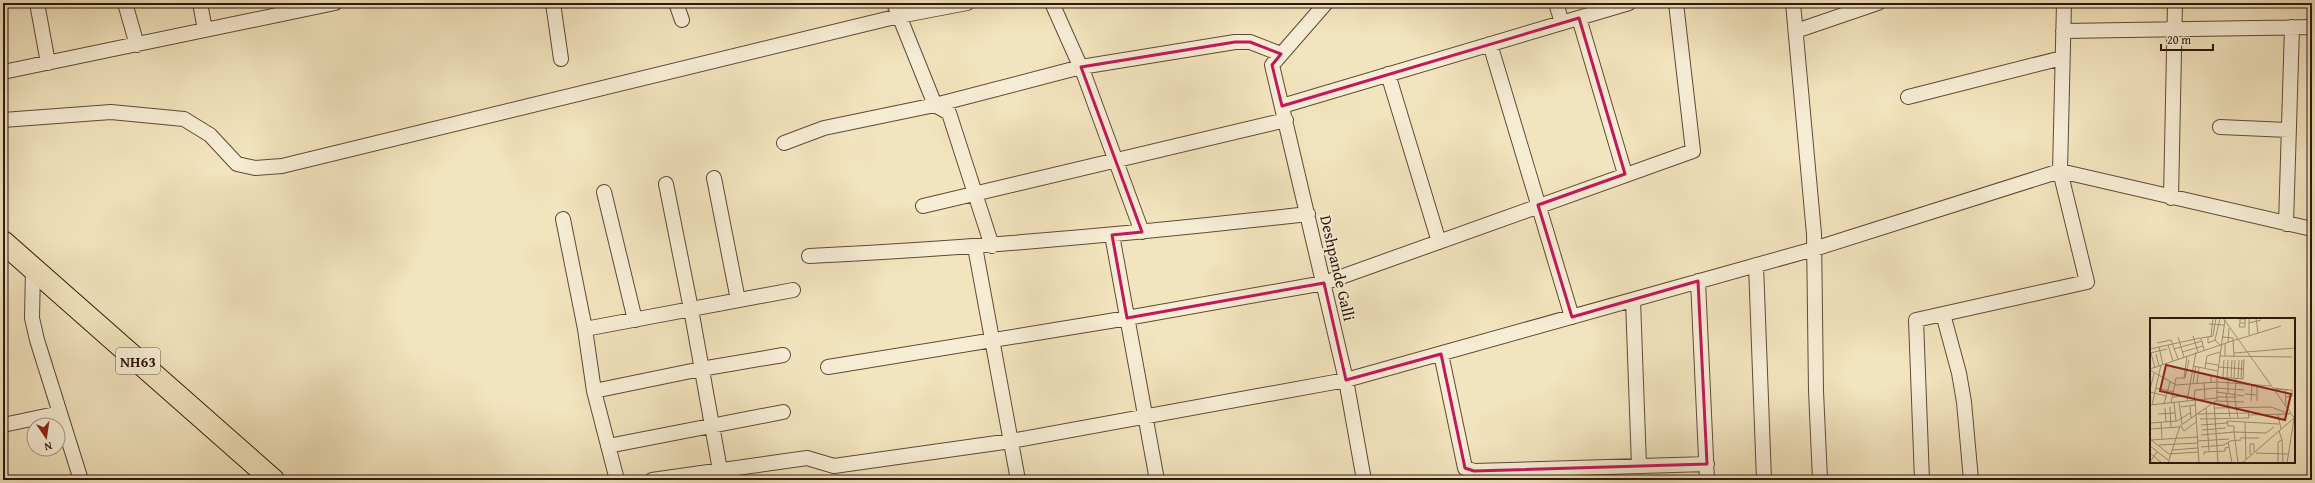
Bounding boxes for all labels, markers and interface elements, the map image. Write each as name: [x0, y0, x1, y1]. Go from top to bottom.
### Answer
scale bar: [2161, 26, 2213, 52]
text: 20 m: [2167, 31, 2191, 48]
street label: Deshpande Galli: [1314, 213, 1362, 324]
inset map: [2150, 318, 2295, 463]
road number: NH63: [116, 348, 160, 374]
north arrow: [26, 417, 66, 457]
text: N: [42, 438, 54, 456]

